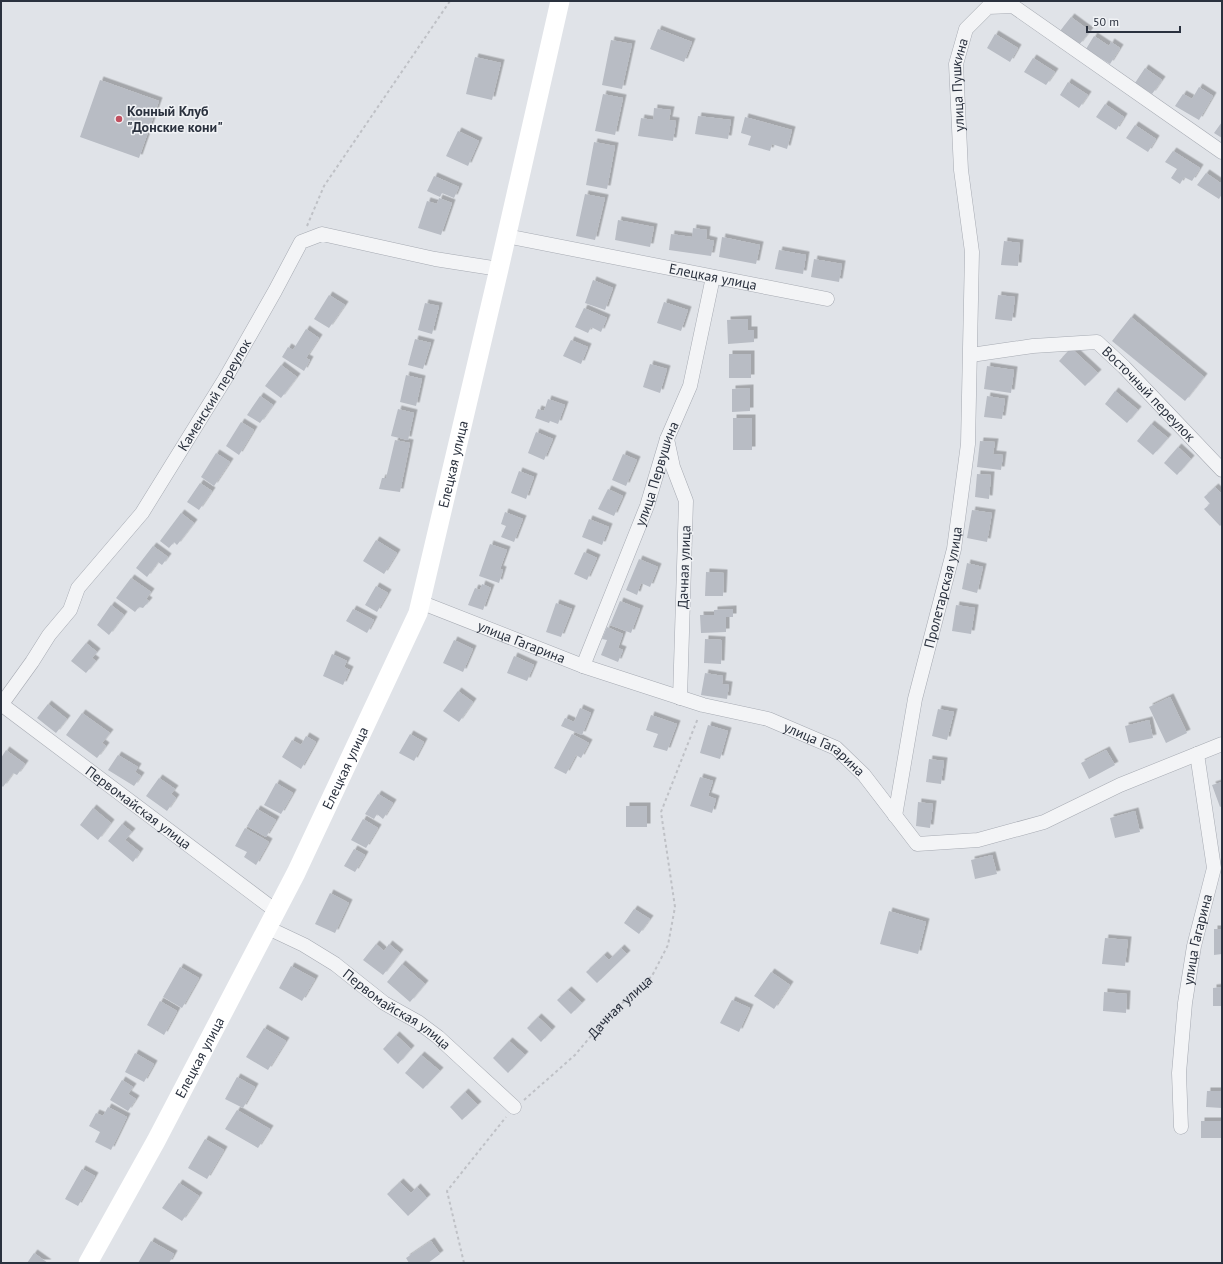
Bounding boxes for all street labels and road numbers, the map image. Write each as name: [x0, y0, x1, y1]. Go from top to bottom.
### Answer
street label: улица Пушкина: [947, 36, 972, 132]
street label: Елецкая улица: [668, 259, 759, 294]
street label: Каменский переулок: [174, 335, 255, 454]
street label: Восточный переулок: [1098, 342, 1199, 446]
street label: улица Первушина: [631, 418, 683, 529]
street label: Елецкая улица: [434, 419, 472, 510]
street label: Дачная улица: [674, 525, 694, 609]
street label: Пролетарская улица: [920, 525, 966, 650]
street label: улица Гагарина: [475, 616, 568, 667]
street label: улица Гагарина: [781, 718, 869, 780]
street label: Елецкая улица: [318, 724, 372, 812]
street label: Первомайская улица: [82, 762, 195, 853]
street label: улица Гагарина: [1179, 892, 1216, 986]
street label: Первомайская улица: [339, 965, 455, 1053]
street label: Дачная улица: [584, 971, 656, 1042]
street label: Елецкая улица: [171, 1014, 228, 1101]

